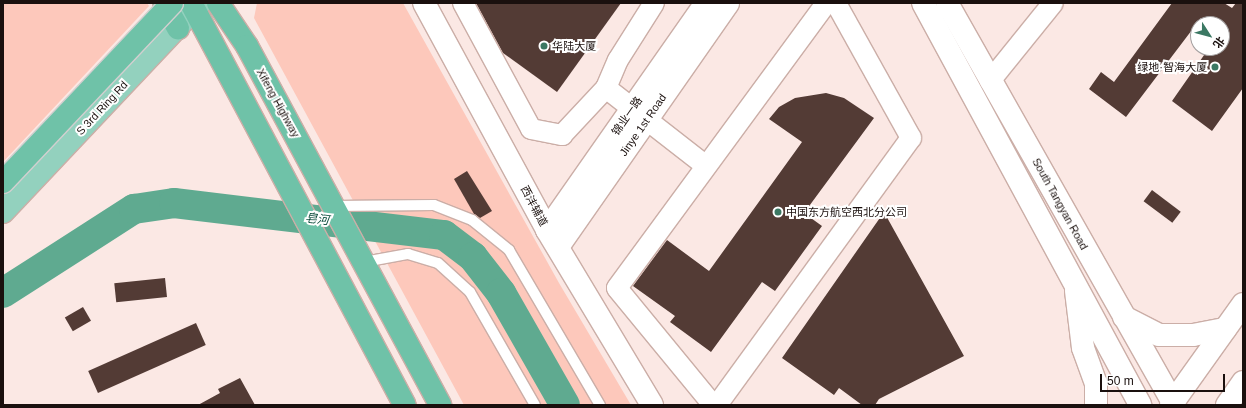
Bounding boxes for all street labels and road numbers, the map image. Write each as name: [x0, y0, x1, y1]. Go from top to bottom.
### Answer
street label: Xifeng Highway: [254, 66, 302, 140]
street label: S 3rd Ring Rd: [74, 78, 130, 138]
street label: Jinye 1st Road: [617, 91, 669, 159]
street label: 锦业一路: [609, 94, 645, 138]
street label: South Tangyan Road: [1029, 156, 1091, 252]
street label: 西沣辅道: [518, 183, 550, 229]

